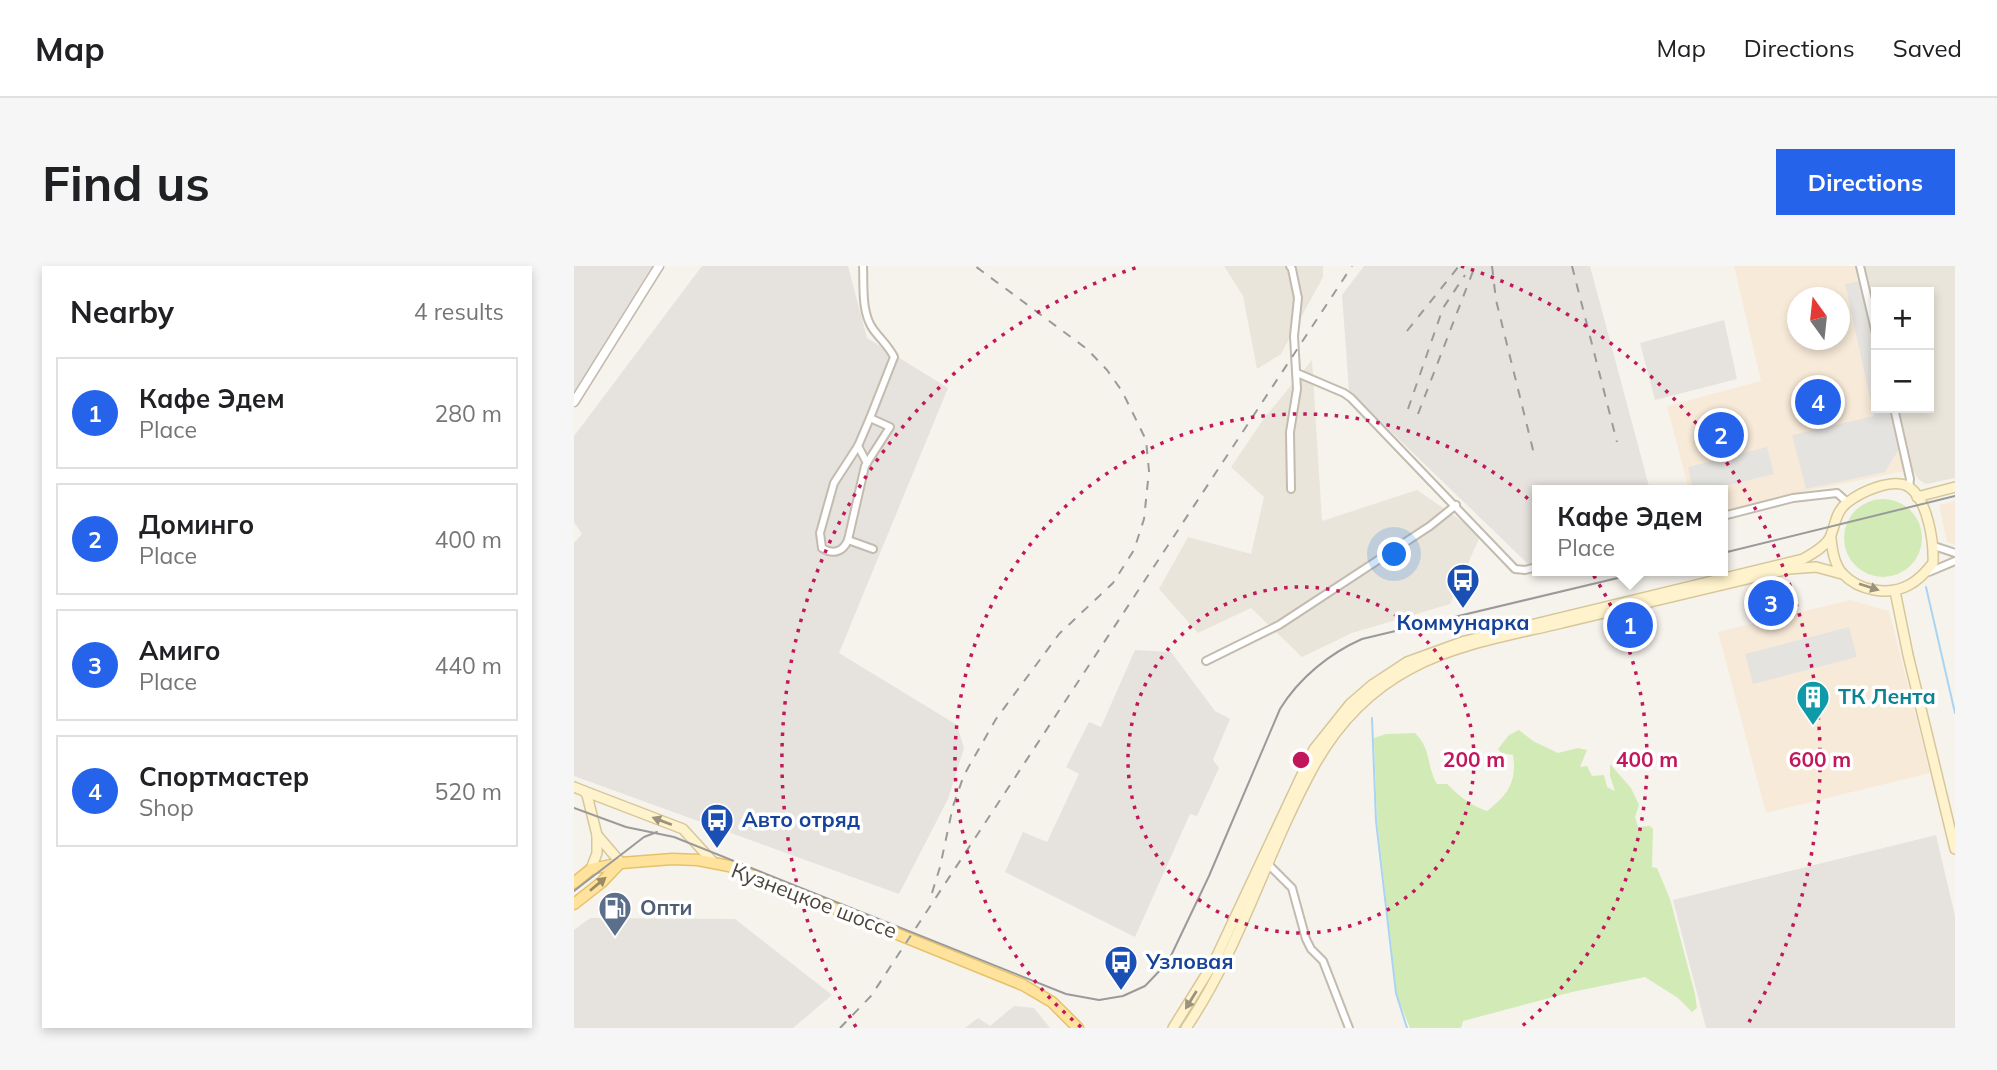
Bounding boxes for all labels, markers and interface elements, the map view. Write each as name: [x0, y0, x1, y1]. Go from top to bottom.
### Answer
text: Map: [35, 28, 105, 69]
text: Map: [1656, 33, 1706, 63]
text: Directions: [1744, 33, 1855, 63]
text: Saved: [1893, 33, 1962, 63]
button: Directions: [1776, 149, 1955, 215]
text: Find us: [42, 152, 210, 213]
north arrow: [1787, 287, 1850, 350]
map controls: [1871, 287, 1934, 413]
button: +: [1871, 287, 1934, 350]
text: Nearby: [70, 293, 174, 331]
text: 4 results: [414, 297, 504, 326]
button: −: [1871, 350, 1934, 413]
pin: 4: [1795, 376, 1841, 428]
text: Кафе Эдем: [139, 382, 285, 415]
text: 1: [88, 399, 102, 428]
text: 280 m: [434, 399, 502, 428]
pin: 2: [1698, 409, 1744, 461]
text: Place: [139, 415, 197, 444]
popup: [1532, 485, 1728, 576]
text: Кафе Эдем: [1557, 500, 1703, 533]
text: Доминго: [139, 508, 254, 541]
text: 2: [88, 525, 102, 554]
text: 400 m: [434, 525, 502, 554]
text: Place: [1557, 533, 1615, 562]
your location: [1377, 537, 1411, 571]
text: Place: [139, 541, 197, 570]
bus stop icon: Коммунарка: [1444, 561, 1482, 610]
pin: 3: [1748, 577, 1794, 629]
one-way arrow: [1858, 582, 1879, 593]
pin: 1: [1607, 599, 1653, 651]
place label: Коммунарка: [1397, 609, 1529, 635]
text: Амиго: [139, 634, 221, 667]
text: 3: [88, 651, 102, 680]
text: 440 m: [434, 651, 502, 680]
text: Place: [139, 667, 197, 696]
building icon: ТК Лента: [1794, 678, 1832, 727]
place label: ТК Лента: [1838, 683, 1936, 709]
text: 200 m: [1443, 746, 1505, 772]
text: 400 m: [1616, 746, 1678, 772]
text: 600 m: [1789, 746, 1851, 772]
centre of rings: [1289, 748, 1313, 772]
text: Спортмастер: [139, 760, 309, 793]
text: 4: [88, 777, 102, 806]
text: 520 m: [434, 777, 502, 806]
text: Shop: [139, 793, 194, 822]
bus stop icon: Авто отряд: [698, 801, 736, 850]
place label: Авто отряд: [742, 806, 860, 832]
one-way arrow: [652, 816, 673, 827]
street label: Кузнецкое шоссе: [728, 857, 901, 944]
one-way arrow: [590, 877, 607, 892]
fuel station icon: Опти: [596, 889, 634, 938]
place label: Опти: [640, 894, 693, 920]
bus stop icon: Узловая: [1102, 943, 1140, 992]
place label: Узловая: [1145, 948, 1233, 974]
one-way arrow: [1184, 990, 1197, 1010]

